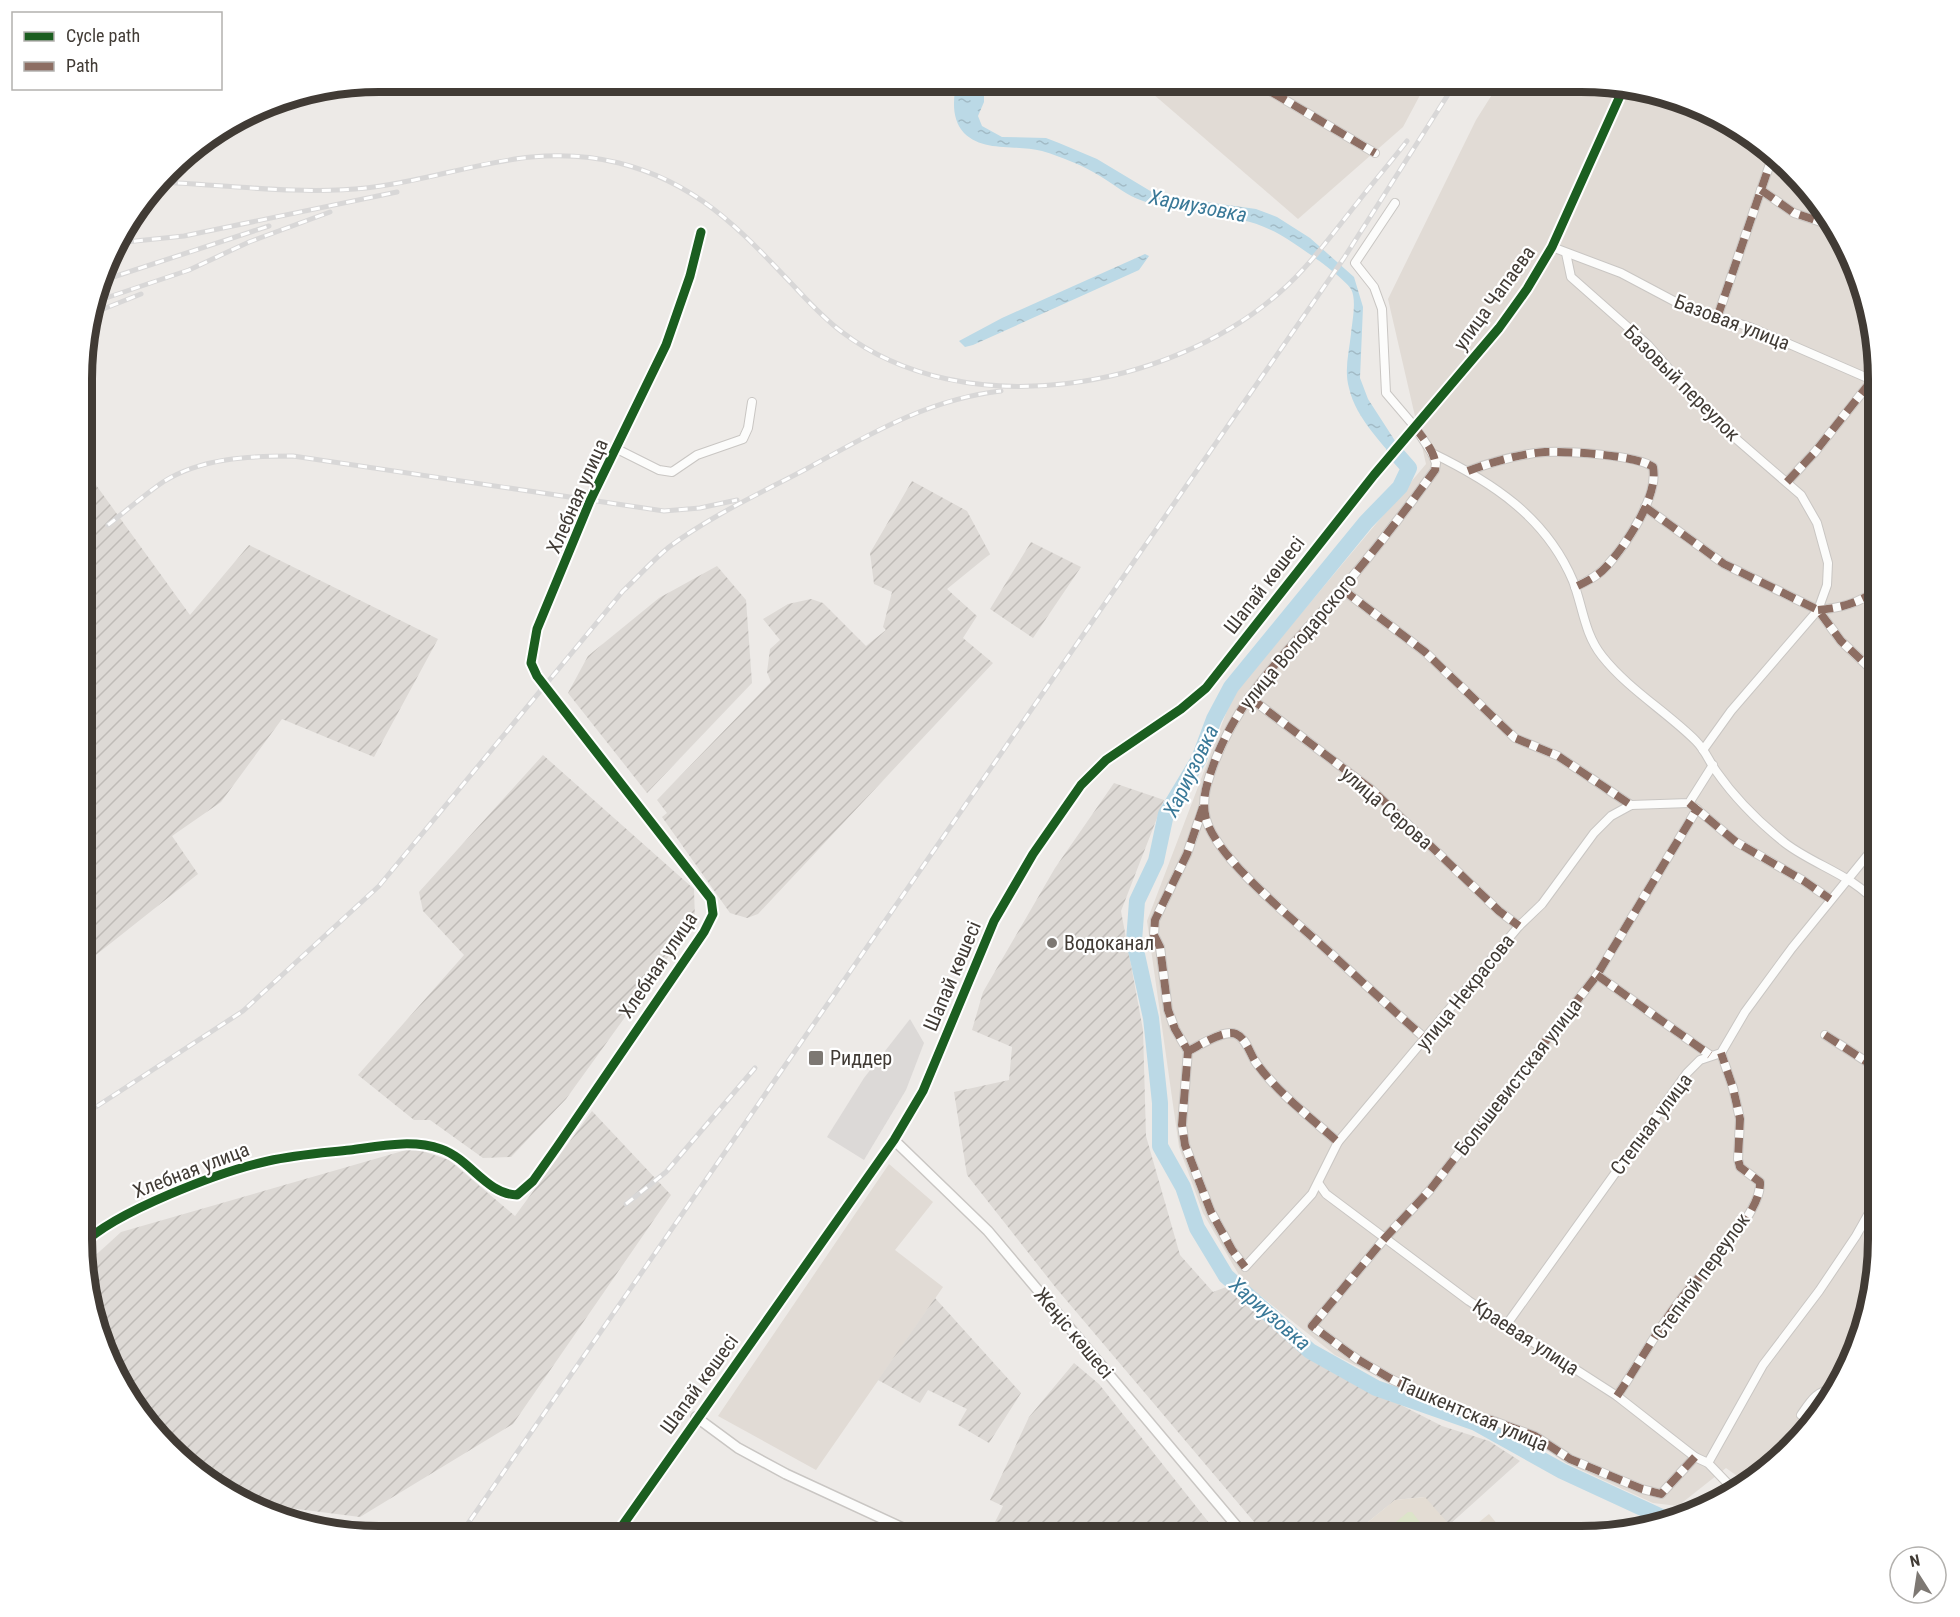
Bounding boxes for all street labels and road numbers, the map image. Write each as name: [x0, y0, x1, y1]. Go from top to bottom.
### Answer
street label: улица Чапаева: [1448, 241, 1540, 355]
street label: Базовая улица: [1671, 289, 1793, 355]
street label: Базовый переулок: [1619, 320, 1745, 446]
street label: Хлебная улица: [541, 435, 613, 557]
street label: Шапай көшесі: [1218, 531, 1310, 639]
street label: улица Володарского: [1234, 568, 1362, 714]
street label: улица Серова: [1336, 762, 1438, 854]
street label: Хлебная улица: [614, 907, 702, 1023]
street label: Шапай көшесі: [918, 917, 986, 1035]
street label: улица Некрасова: [1411, 929, 1519, 1055]
street label: Большевистская улица: [1449, 994, 1587, 1160]
street label: Степная улица: [1605, 1068, 1697, 1180]
street label: Хлебная улица: [129, 1137, 253, 1203]
street label: Степной переулок: [1647, 1208, 1755, 1344]
street label: Жеңіс көшесі: [1029, 1283, 1119, 1383]
street label: Краевая улица: [1468, 1294, 1584, 1380]
street label: Шапай көшесі: [655, 1330, 743, 1438]
street label: Ташкентская улица: [1394, 1372, 1552, 1456]

